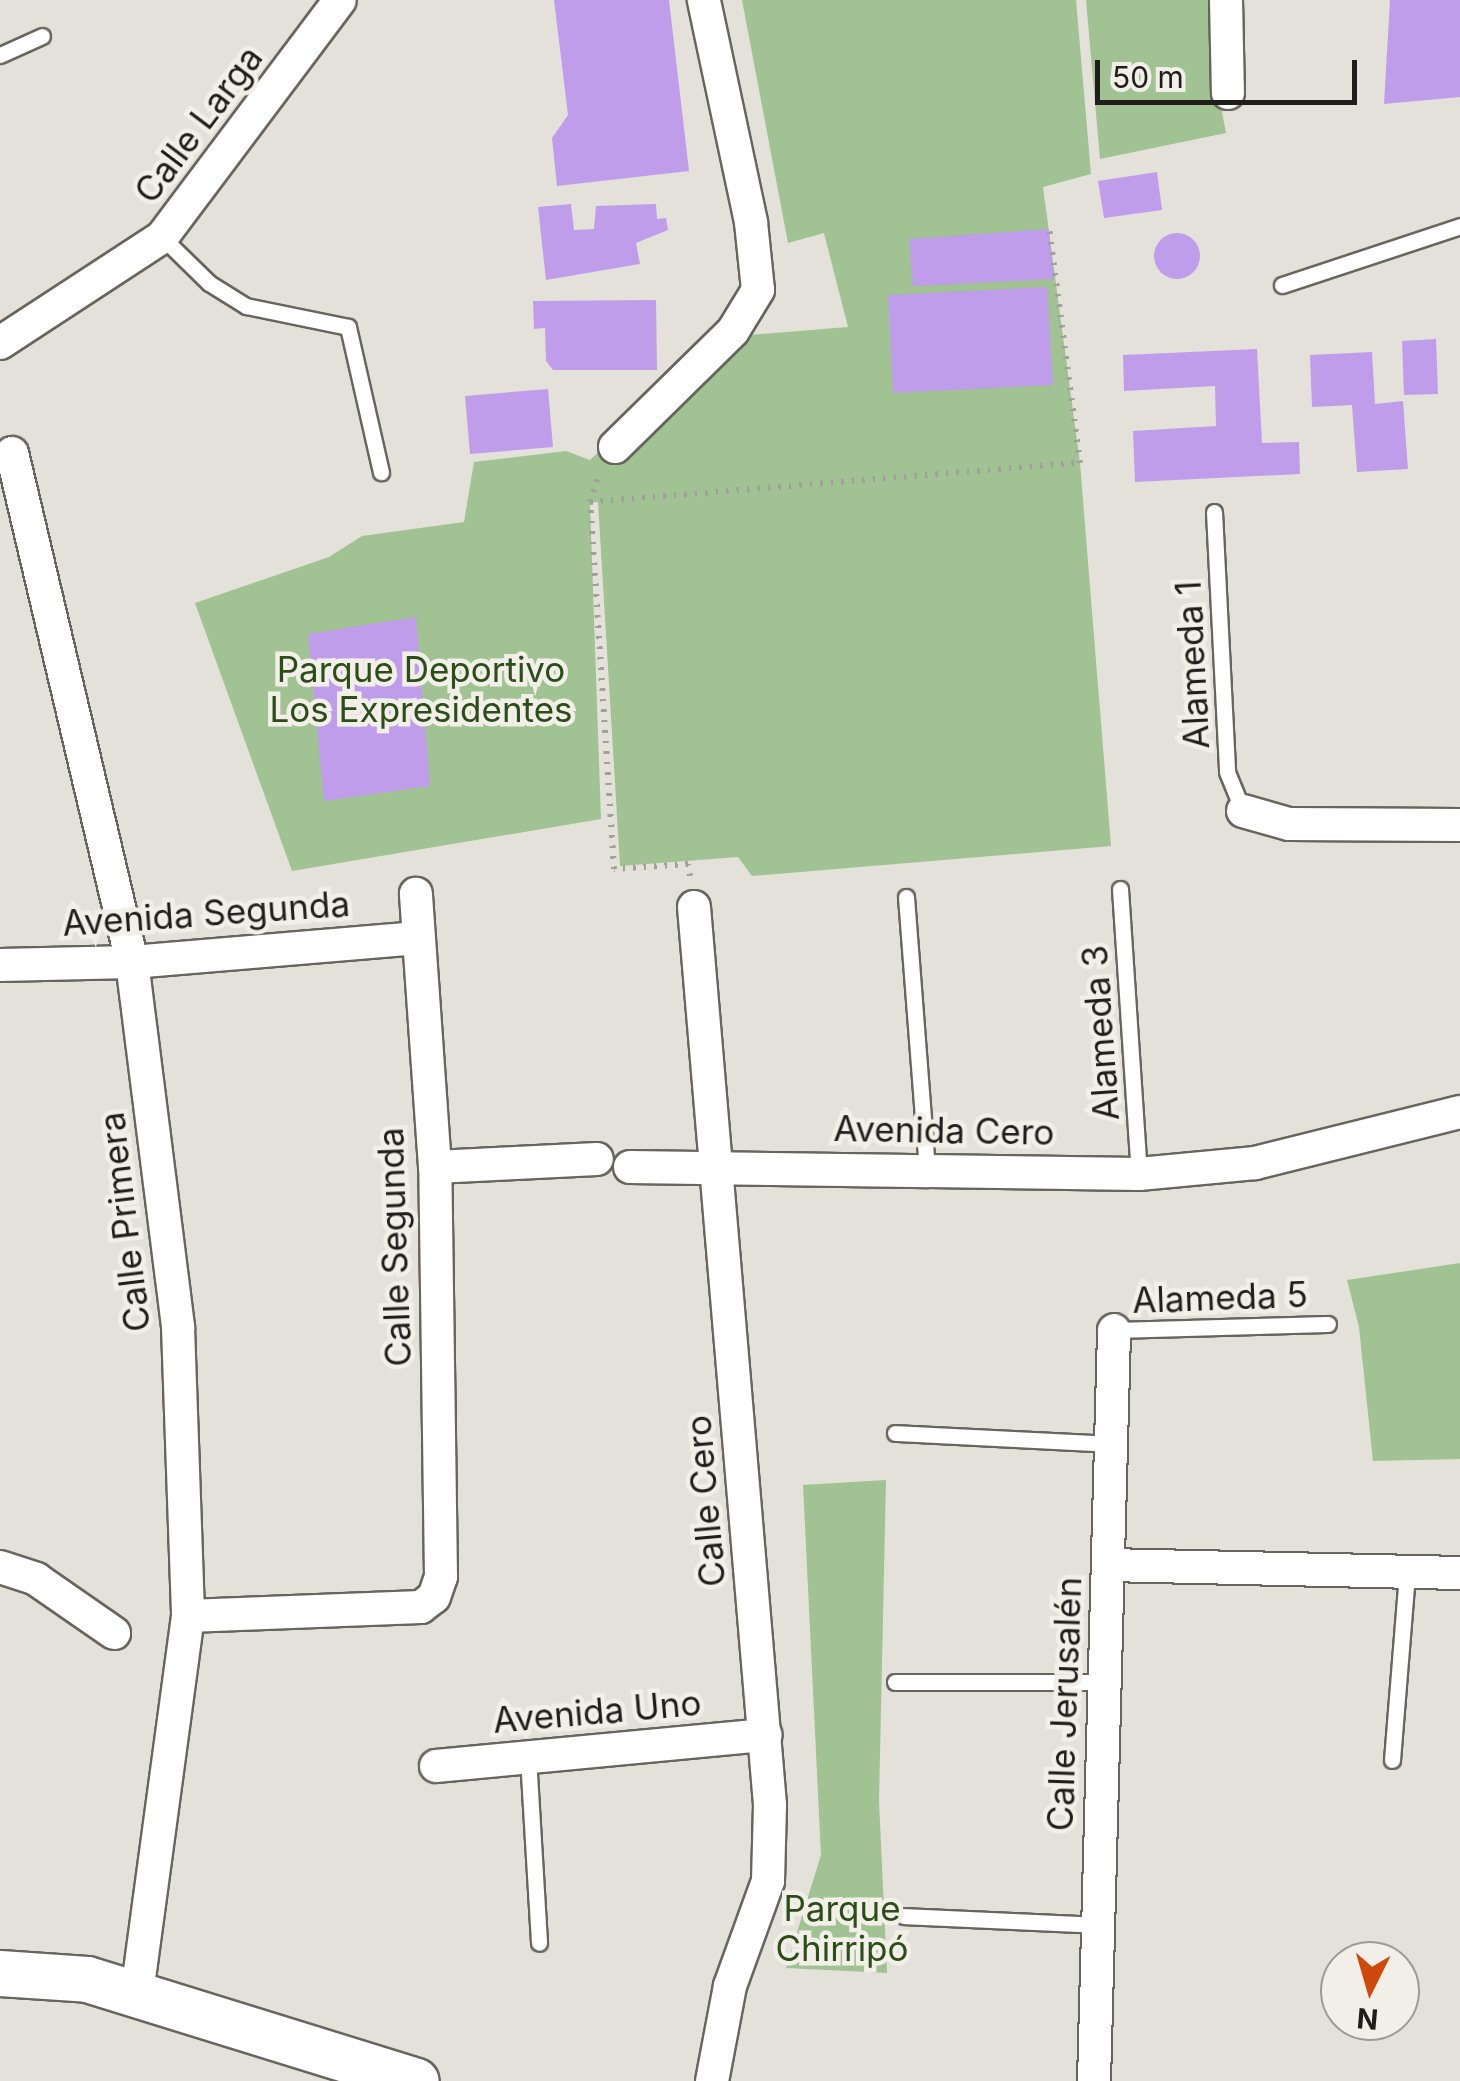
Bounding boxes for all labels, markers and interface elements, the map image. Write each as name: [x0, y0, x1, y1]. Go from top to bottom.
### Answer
street label: Calle Larga: [125, 37, 271, 211]
scale bar: [1100, 40, 1362, 102]
text: 50 m: [1112, 59, 1184, 95]
street label: Alameda 1: [1167, 580, 1217, 750]
park label: Parque Deportivo Los Expresidentes: [269, 648, 573, 730]
street label: Avenida Segunda: [61, 882, 351, 944]
street label: Alameda 3: [1073, 944, 1127, 1122]
street label: Avenida Cero: [833, 1107, 1055, 1153]
street label: Calle Primera: [90, 1110, 158, 1334]
street label: Calle Segunda: [369, 1127, 419, 1367]
street label: Alameda 5: [1132, 1273, 1308, 1321]
street label: Calle Cero: [677, 1414, 733, 1588]
street label: Calle Jerusalén: [1039, 1576, 1089, 1832]
street label: Avenida Uno: [491, 1681, 703, 1741]
park label: Parque Chirripó: [775, 1887, 909, 1969]
north arrow: [1320, 1941, 1420, 2041]
text: N: [1355, 2001, 1380, 2037]

